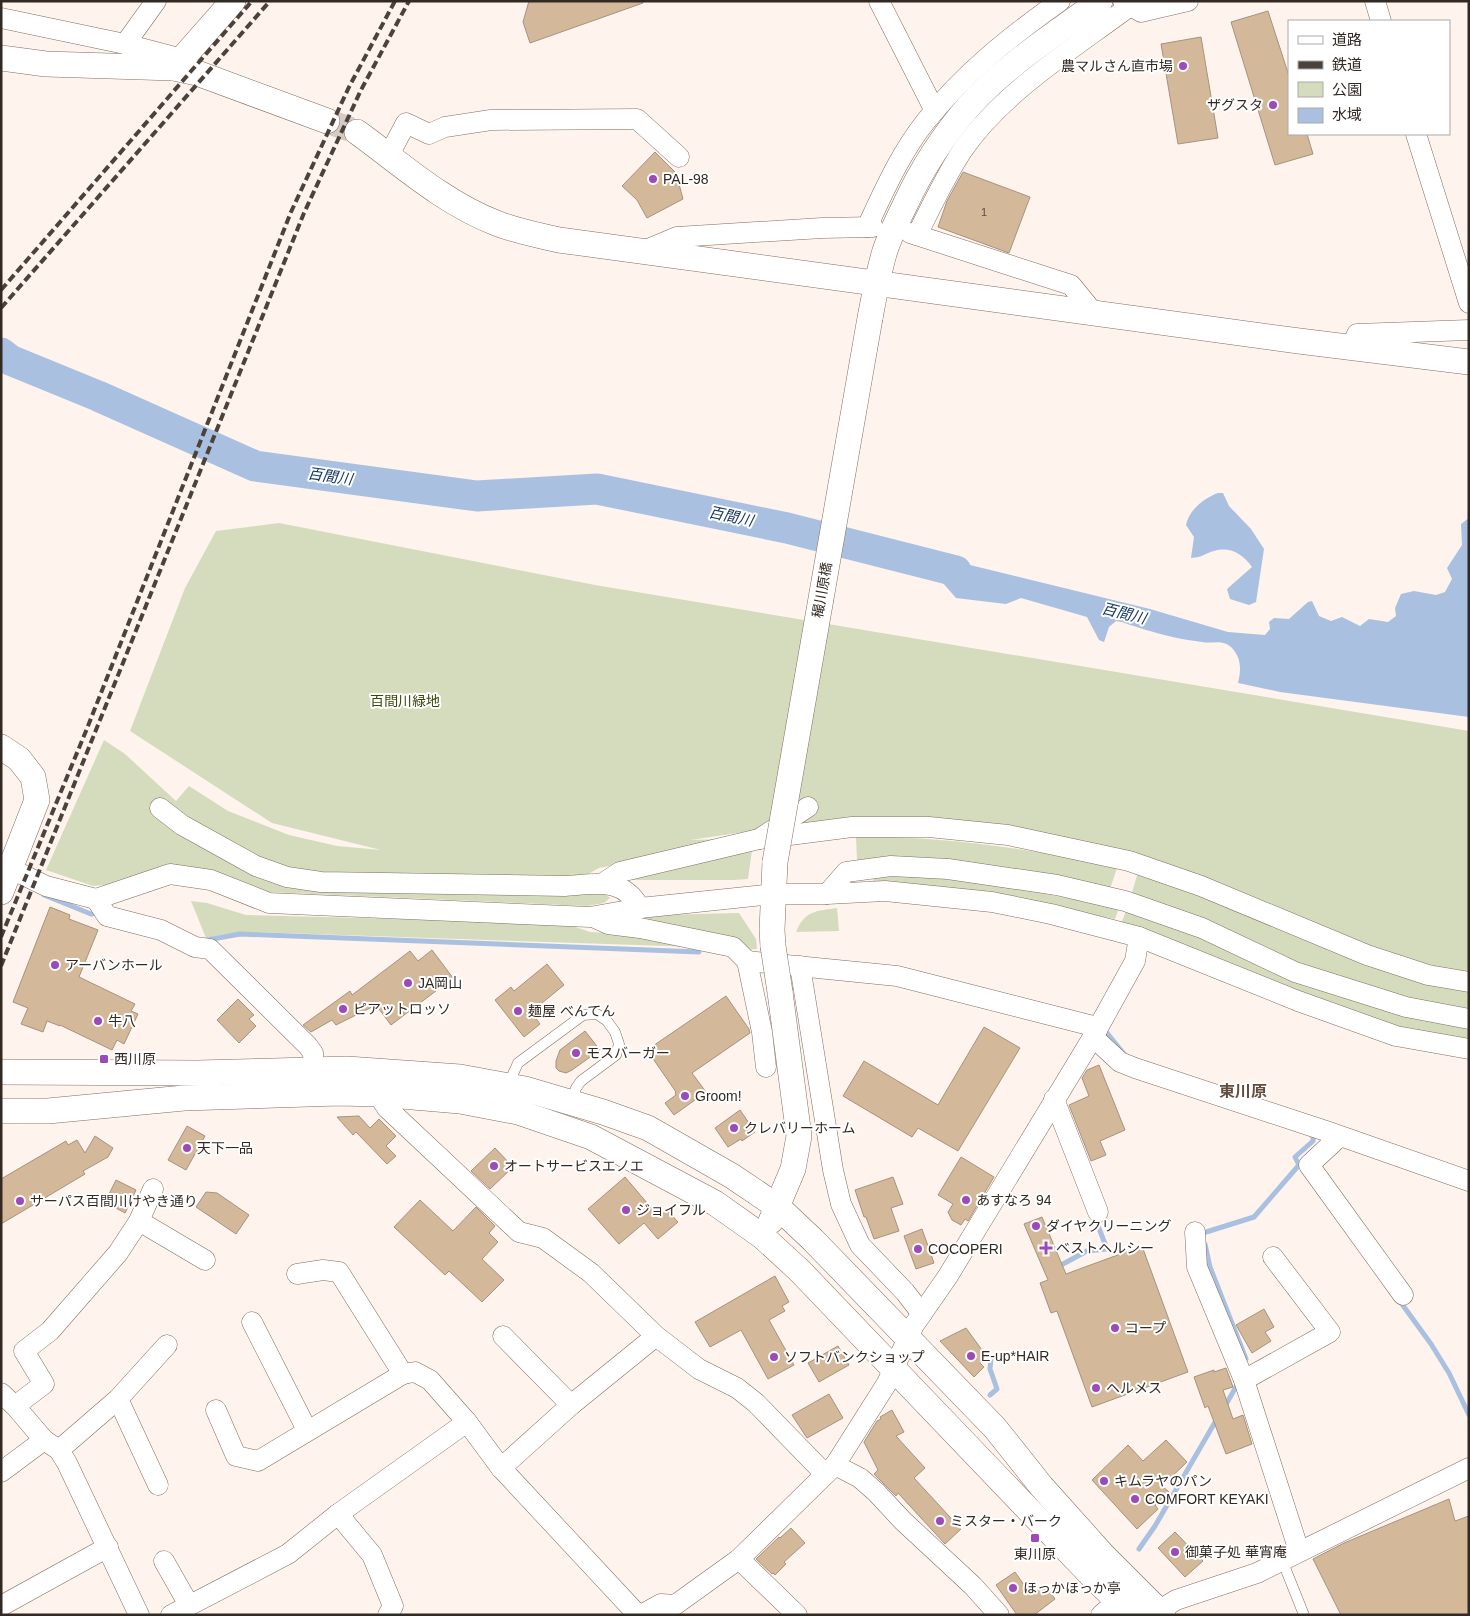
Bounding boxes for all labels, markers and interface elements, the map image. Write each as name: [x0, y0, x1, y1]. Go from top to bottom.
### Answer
legend: [1288, 20, 1450, 135]
text: 道路: [1332, 31, 1362, 48]
text: 鉄道: [1332, 56, 1362, 73]
place label: 農マルさん直市場: [1061, 58, 1173, 74]
marker: 農マルさん直市場: [1177, 60, 1189, 72]
text: 公園: [1332, 81, 1362, 98]
place label: ザグスタ: [1207, 97, 1263, 113]
marker: ザグスタ: [1267, 99, 1279, 111]
text: 水域: [1332, 106, 1362, 123]
place label: PAL-98: [663, 171, 709, 187]
marker: PAL-98: [647, 173, 659, 185]
house number: 1: [981, 206, 987, 218]
water label: 百間川: [307, 464, 355, 488]
water label: 百間川: [707, 503, 757, 529]
street label: 穝川原橋: [809, 561, 835, 619]
water label: 百間川: [1100, 599, 1150, 627]
park label: 百間川緑地: [370, 693, 440, 709]
place label: アーバンホール: [65, 957, 163, 973]
marker: アーバンホール: [49, 959, 61, 971]
place label: JA岡山: [418, 975, 462, 991]
marker: JA岡山: [402, 977, 414, 989]
place label: ピアットロッソ: [353, 1001, 451, 1017]
marker: ピアットロッソ: [337, 1003, 349, 1015]
place label: 麺屋 べんてん: [528, 1003, 615, 1019]
marker: 麺屋 べんてん: [512, 1005, 524, 1017]
place label: 牛八: [108, 1013, 136, 1029]
marker: 牛八: [92, 1015, 104, 1027]
place label: モスバーガー: [586, 1045, 670, 1061]
marker: モスバーガー: [570, 1047, 582, 1059]
place label: 西川原: [114, 1051, 156, 1067]
marker: 西川原: [98, 1053, 110, 1065]
district label: 東川原: [1219, 1083, 1267, 1100]
place label: Groom!: [695, 1088, 742, 1104]
marker: Groom!: [679, 1090, 691, 1102]
place label: クレバリーホーム: [744, 1120, 856, 1136]
marker: クレバリーホーム: [728, 1122, 740, 1134]
place label: 天下一品: [197, 1140, 253, 1156]
marker: 天下一品: [181, 1142, 193, 1154]
place label: オートサービスエノエ: [504, 1158, 644, 1174]
marker: オートサービスエノエ: [488, 1160, 500, 1172]
place label: あすなろ 94: [976, 1192, 1052, 1208]
place label: サーパス百間川けやき通り: [30, 1193, 198, 1209]
marker: あすなろ 94: [960, 1194, 972, 1206]
marker: サーパス百間川けやき通り: [14, 1195, 26, 1207]
place label: ジョイフル: [636, 1202, 706, 1218]
marker: ジョイフル: [620, 1204, 632, 1216]
place label: ダイヤクリーニング: [1046, 1218, 1172, 1234]
marker: ダイヤクリーニング: [1030, 1220, 1042, 1232]
place label: ベストヘルシー: [1056, 1240, 1154, 1256]
place label: COCOPERI: [928, 1241, 1003, 1257]
marker: ベストヘルシー: [1040, 1242, 1052, 1254]
marker: COCOPERI: [912, 1243, 924, 1255]
place label: コープ: [1125, 1320, 1166, 1336]
marker: コープ: [1109, 1322, 1121, 1334]
place label: E-up*HAIR: [981, 1348, 1049, 1364]
place label: ソフトバンクショップ: [784, 1349, 925, 1365]
marker: E-up*HAIR: [965, 1350, 977, 1362]
marker: ソフトバンクショップ: [768, 1351, 780, 1363]
place label: ヘルメス: [1106, 1380, 1162, 1396]
marker: ヘルメス: [1090, 1382, 1102, 1394]
place label: キムラヤのパン: [1114, 1473, 1212, 1489]
marker: キムラヤのパン: [1098, 1475, 1110, 1487]
place label: COMFORT KEYAKI: [1145, 1491, 1269, 1507]
marker: COMFORT KEYAKI: [1129, 1493, 1141, 1505]
place label: ミスター・バーク: [950, 1513, 1062, 1529]
marker: ミスター・バーク: [934, 1515, 946, 1527]
marker: 東川原: [1029, 1532, 1041, 1544]
place label: 御菓子処 華宵庵: [1185, 1544, 1287, 1560]
place label: 東川原: [1014, 1546, 1056, 1562]
marker: 御菓子処 華宵庵: [1169, 1546, 1181, 1558]
place label: ほっかほっか亭: [1023, 1580, 1121, 1596]
marker: ほっかほっか亭: [1007, 1582, 1019, 1594]

